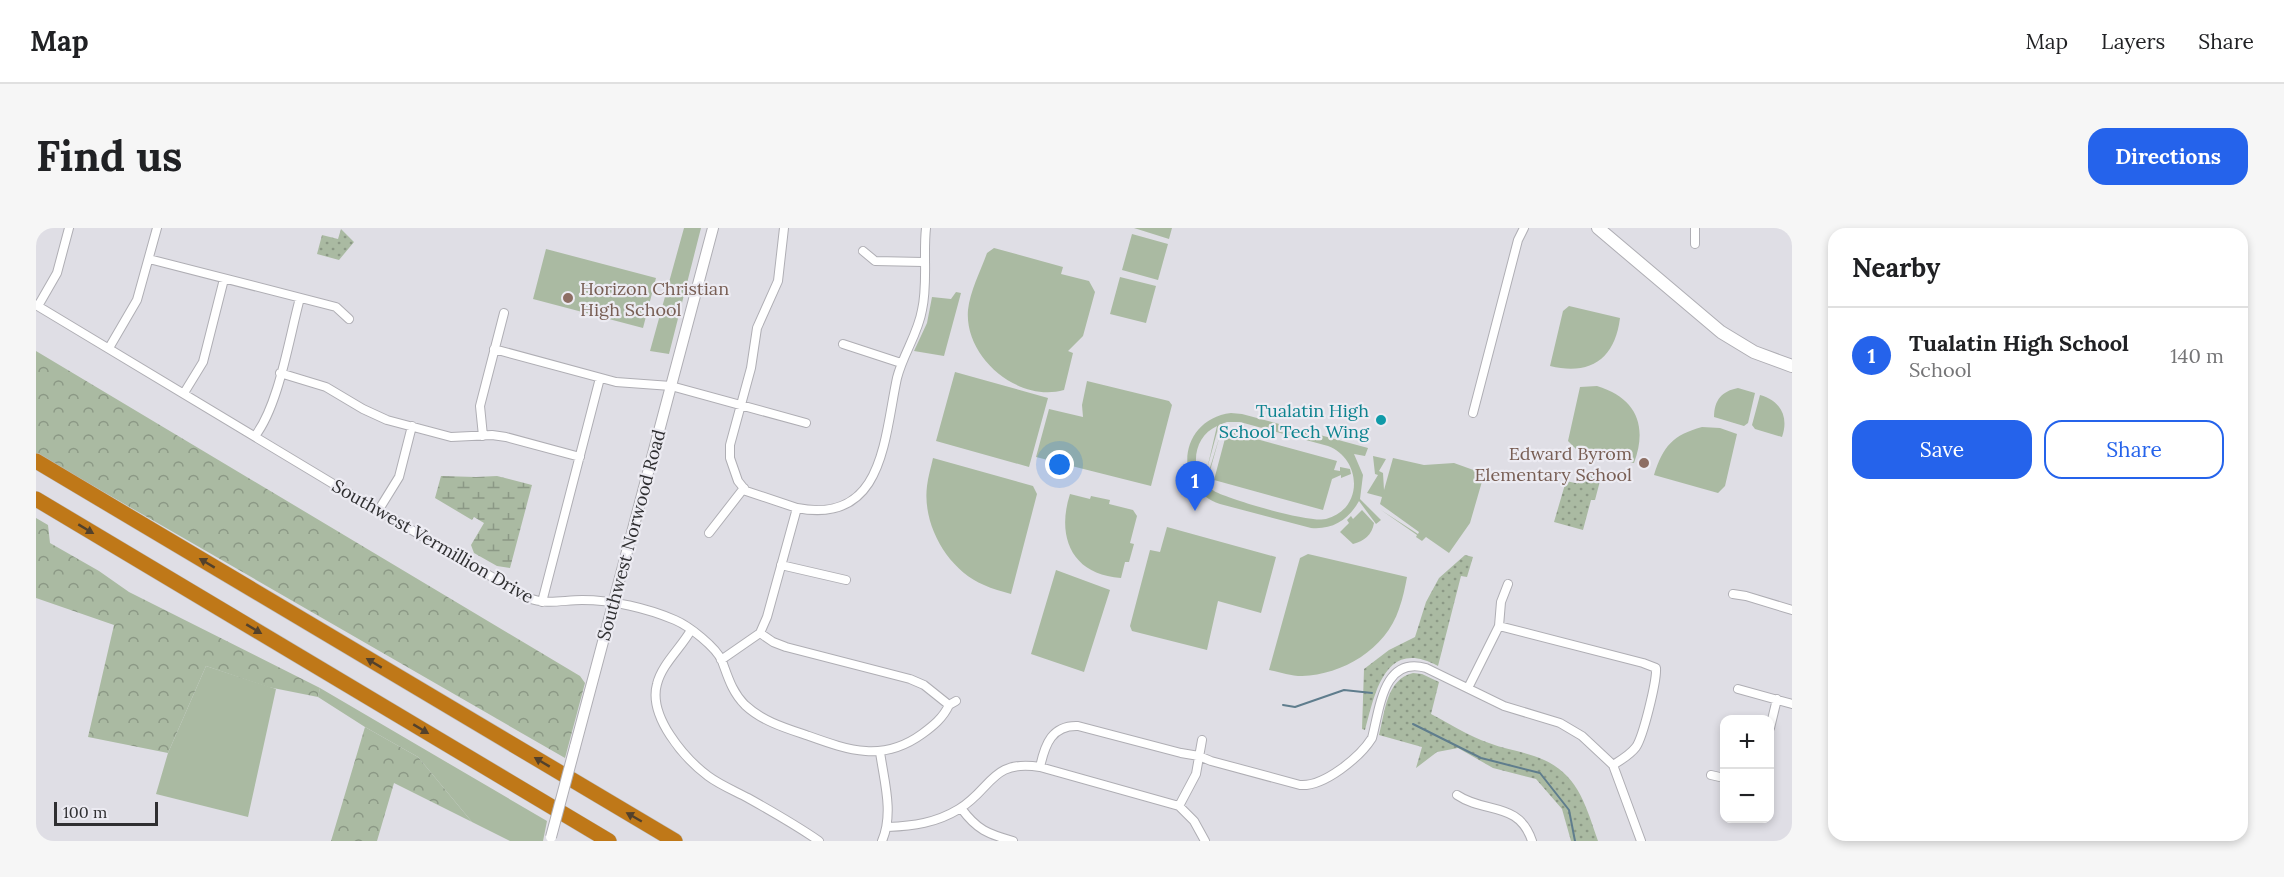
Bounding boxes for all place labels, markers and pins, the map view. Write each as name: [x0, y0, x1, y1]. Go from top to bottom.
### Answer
place label: Horizon Christian High School: [580, 277, 729, 321]
marker: Horizon Christian High School: [561, 291, 575, 305]
place label: Tualatin High School Tech Wing: [1219, 399, 1370, 443]
marker: Tualatin High School Tech Wing: [1374, 413, 1388, 427]
place label: Edward Byrom Elementary School: [1474, 442, 1632, 486]
marker: Edward Byrom Elementary School: [1637, 456, 1651, 470]
pin: 1: [1176, 462, 1214, 511]

